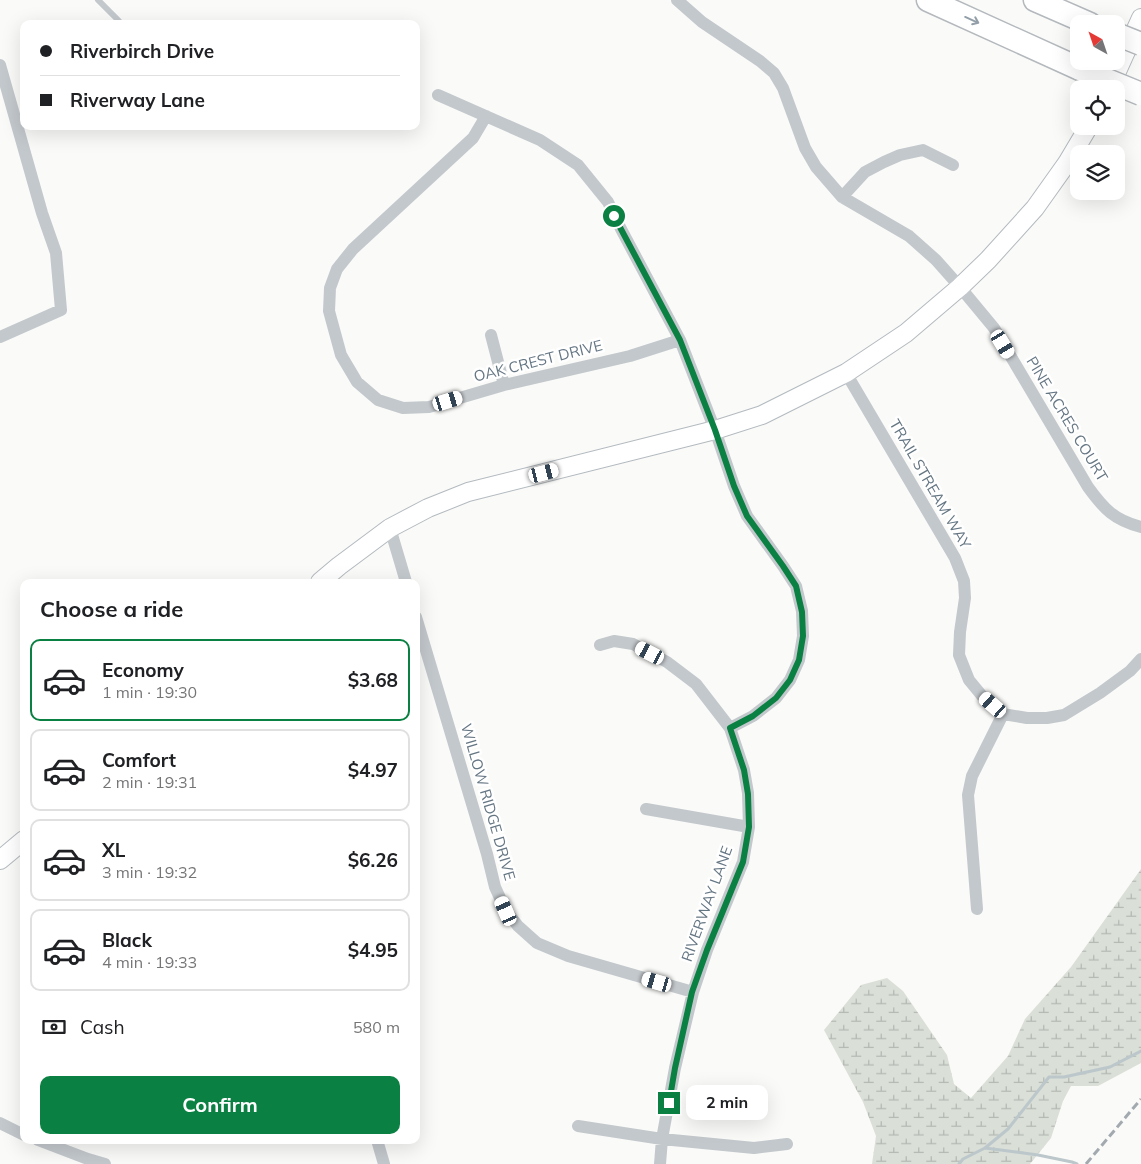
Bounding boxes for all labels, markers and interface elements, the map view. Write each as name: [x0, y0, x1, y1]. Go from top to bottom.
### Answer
north arrow: [1070, 15, 1125, 70]
map controls: [1070, 15, 1125, 200]
one-way arrow: [964, 16, 979, 26]
text: Riverbirch Drive: [70, 39, 214, 63]
button: locate: [1070, 80, 1125, 135]
text: Riverway Lane: [70, 88, 205, 112]
button: layers: [1070, 145, 1125, 200]
route start: [603, 205, 625, 227]
car: [988, 327, 1017, 361]
street label: OAK CREST DRIVE: [472, 335, 604, 386]
street label: PINE ACRES COURT: [1023, 353, 1112, 485]
car: [431, 389, 464, 413]
street label: TRAIL STREAM WAY: [886, 416, 976, 553]
car: [527, 462, 560, 484]
text: Choose a ride: [40, 595, 183, 623]
car: [633, 640, 666, 666]
icon: car: [42, 658, 87, 703]
text: Economy: [102, 658, 184, 682]
text: $3.68: [348, 668, 398, 692]
text: 1 min · 19:30: [102, 682, 197, 702]
car: [976, 689, 1009, 721]
street label: WILLOW RIDGE DRIVE: [457, 721, 520, 883]
icon: car: [42, 748, 87, 793]
text: Comfort: [102, 748, 176, 772]
text: $4.97: [348, 758, 398, 782]
text: 2 min · 19:31: [102, 772, 197, 792]
icon: car: [42, 838, 87, 883]
text: XL: [102, 838, 125, 862]
street label: RIVERWAY LANE: [677, 843, 736, 964]
text: $6.26: [348, 848, 398, 872]
text: 3 min · 19:32: [102, 862, 197, 882]
car: [493, 894, 518, 928]
icon: car: [42, 928, 87, 973]
text: Black: [102, 928, 152, 952]
text: $4.95: [348, 938, 398, 962]
text: 4 min · 19:33: [102, 952, 197, 972]
car: [640, 971, 673, 993]
icon: cash: [40, 1013, 68, 1041]
text: Cash: [80, 1015, 125, 1039]
text: 580 m: [353, 1017, 400, 1037]
button: Confirm: [40, 1076, 400, 1134]
callout: 2 min: [686, 1086, 769, 1120]
route end: [658, 1092, 680, 1114]
text: 2 min: [706, 1092, 748, 1112]

